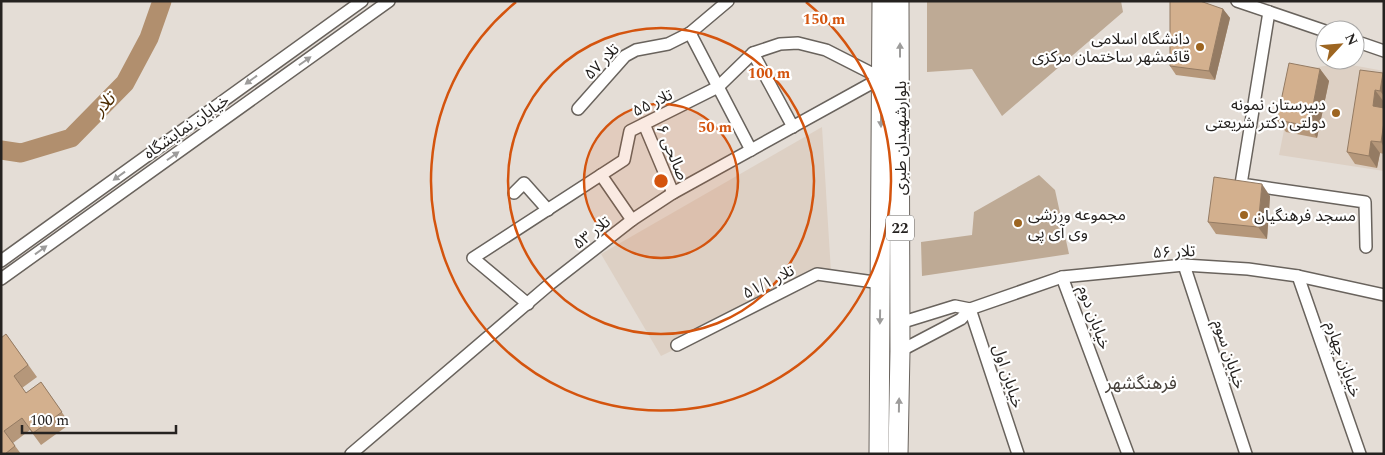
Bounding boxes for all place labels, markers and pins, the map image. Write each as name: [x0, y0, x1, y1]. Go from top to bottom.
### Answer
place label: دانشگاه اسلامی قائمشهر ساختمان مرکزی: [1032, 27, 1190, 69]
marker: دانشگاه اسلامی قائمشهر ساختمان مرکزی: [1194, 41, 1206, 53]
place label: دبیرستان نمونه دولتی دکتر شریعتی: [1206, 93, 1326, 135]
marker: دبیرستان نمونه دولتی دکتر شریعتی: [1330, 107, 1342, 119]
centre of rings: [652, 172, 670, 190]
place label: مجموعه ورزشی وی آی پی: [1028, 203, 1126, 245]
place label: مسجد فرهنگیان: [1254, 204, 1356, 228]
marker: مسجد فرهنگیان: [1238, 209, 1250, 221]
marker: مجموعه ورزشی وی آی پی: [1012, 217, 1024, 229]

